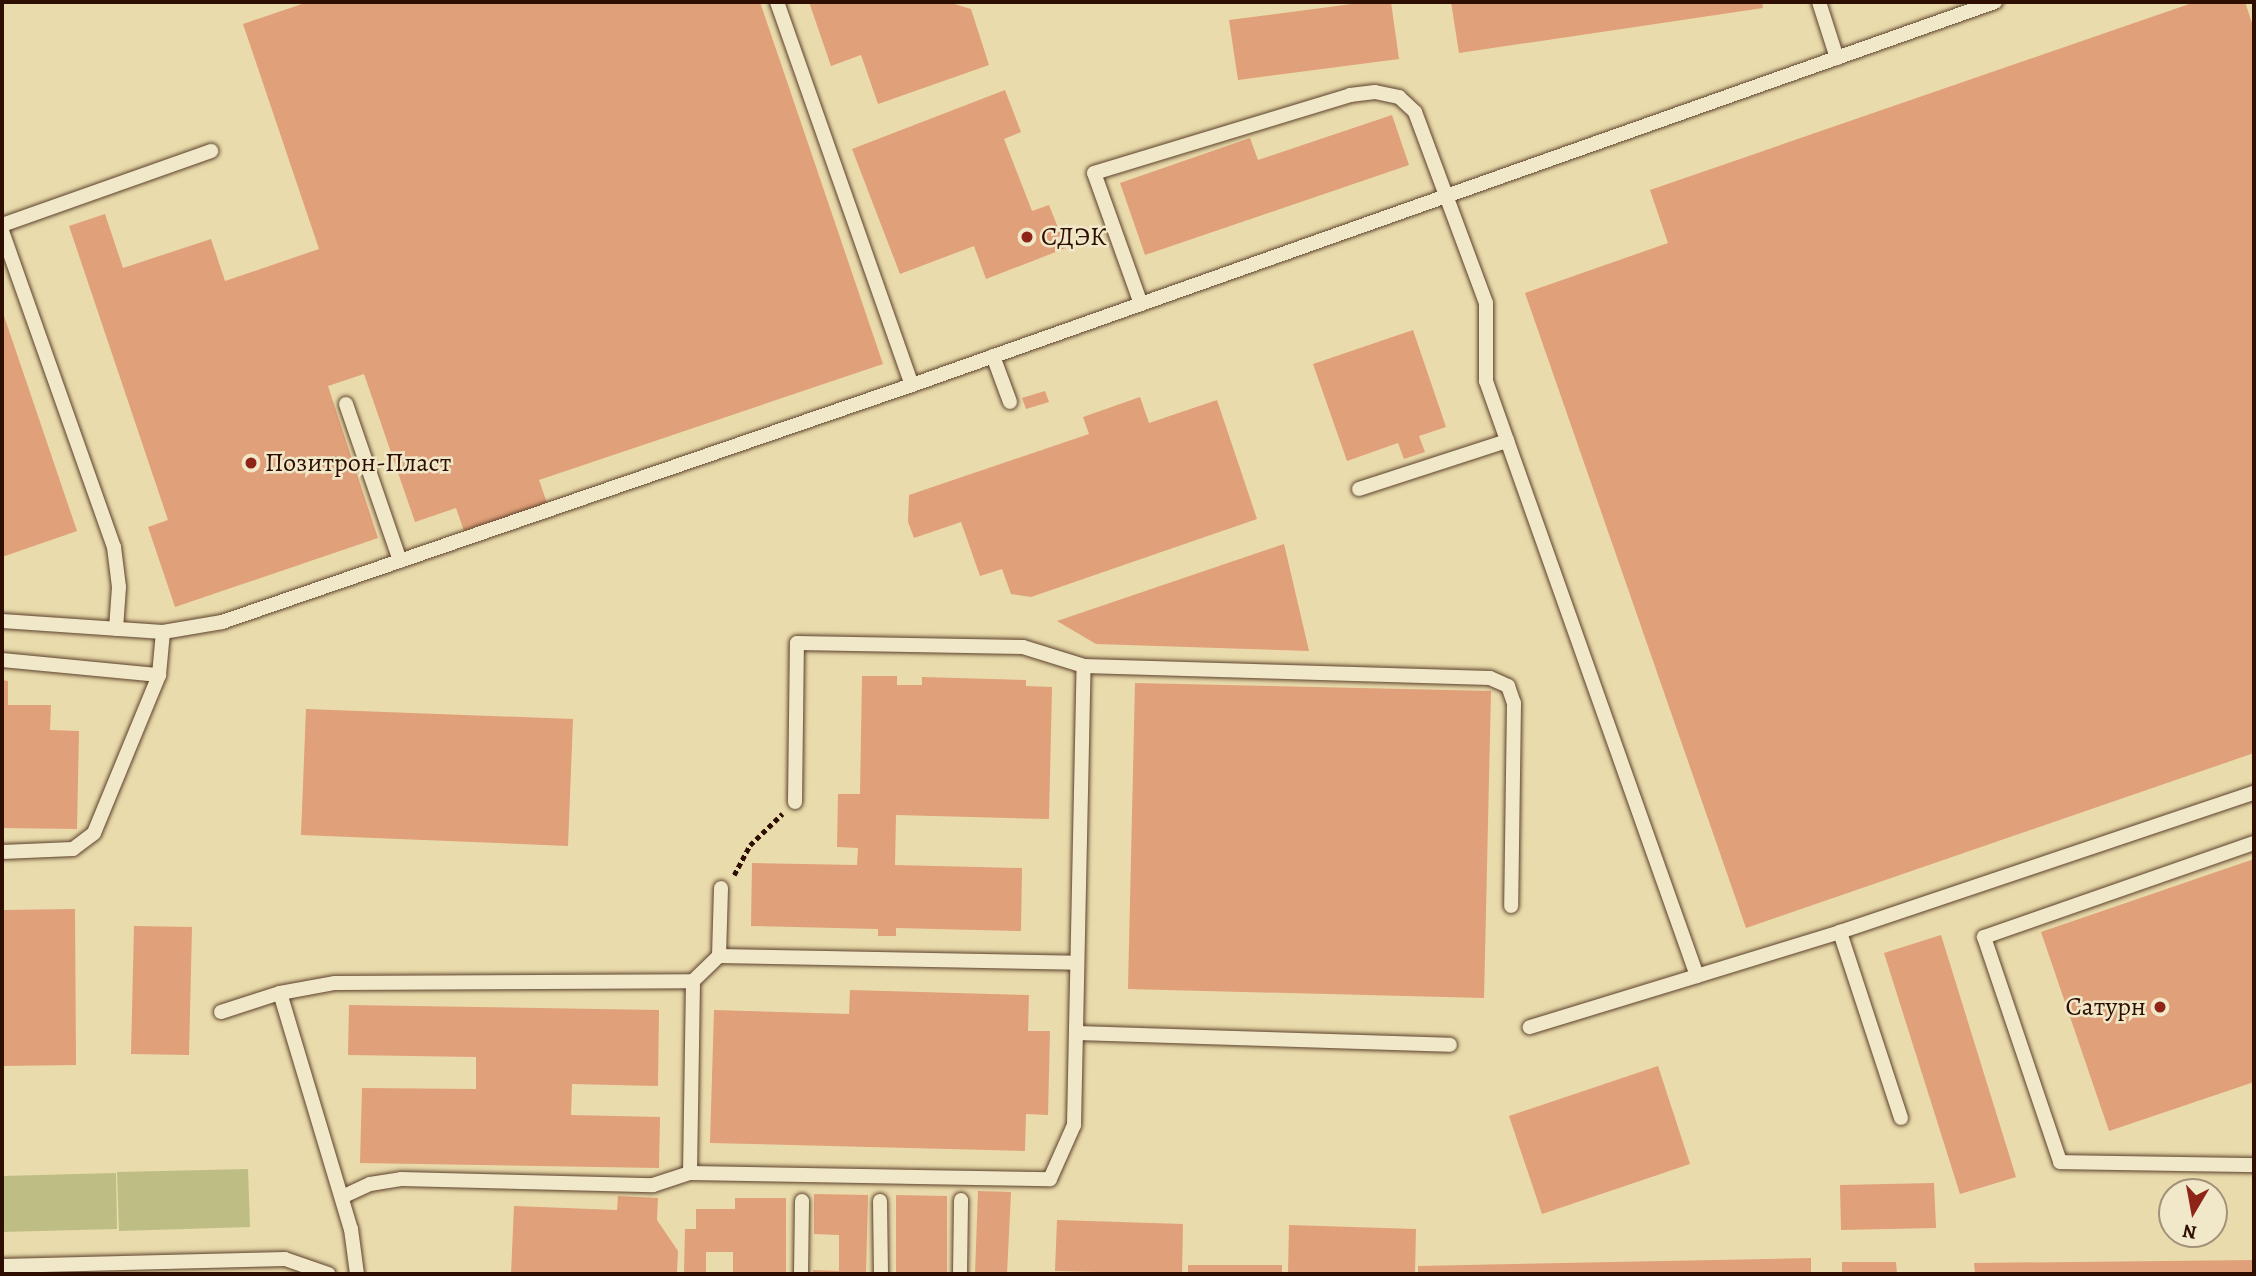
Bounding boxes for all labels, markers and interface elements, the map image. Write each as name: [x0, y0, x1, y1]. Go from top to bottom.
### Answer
place label: СДЭК: [1041, 221, 1107, 253]
marker: СДЭК: [1019, 229, 1035, 245]
place label: Позитрон-Пласт: [265, 447, 451, 479]
marker: Позитрон-Пласт: [243, 455, 259, 471]
place label: Сатурн: [2066, 991, 2146, 1023]
marker: Сатурн: [2152, 999, 2168, 1015]
north arrow: [2158, 1178, 2228, 1248]
text: N: [2181, 1218, 2199, 1246]

